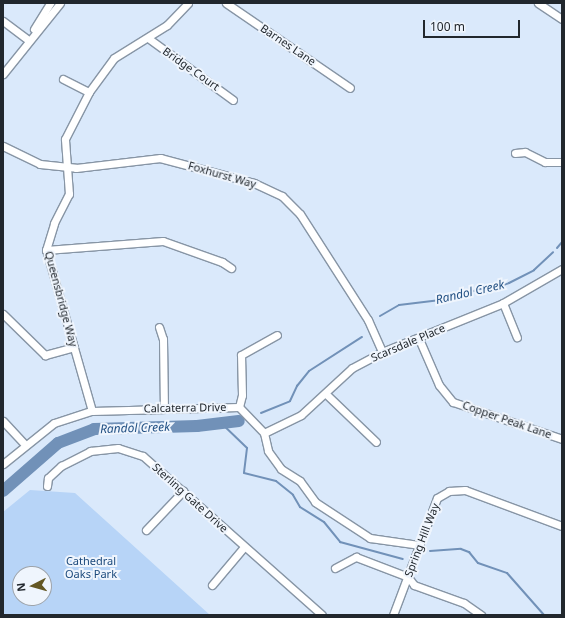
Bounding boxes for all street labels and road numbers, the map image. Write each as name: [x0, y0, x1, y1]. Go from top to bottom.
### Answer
street label: Barnes Lane: [258, 22, 318, 68]
street label: Bridge Court: [160, 45, 222, 93]
street label: Foxhurst Way: [187, 159, 257, 191]
street label: Queensbridge Way: [42, 250, 80, 348]
street label: Scarsdale Place: [369, 321, 447, 365]
street label: Copper Peak Lane: [461, 399, 553, 441]
street label: Calcaterra Drive: [144, 401, 226, 415]
street label: Sterling Gate Drive: [149, 461, 231, 535]
street label: Spring Hill Way: [402, 501, 442, 579]

